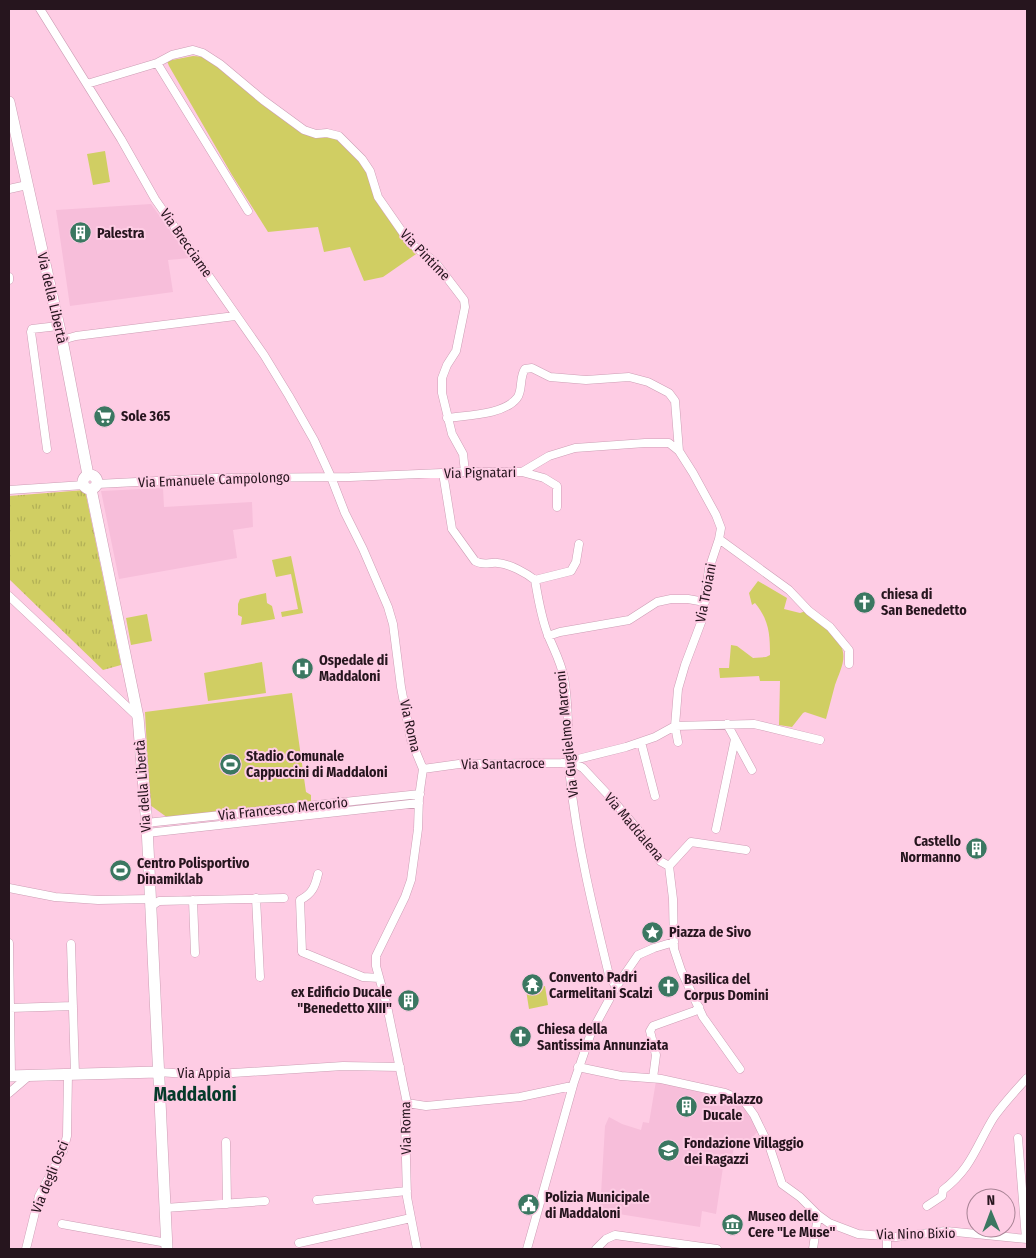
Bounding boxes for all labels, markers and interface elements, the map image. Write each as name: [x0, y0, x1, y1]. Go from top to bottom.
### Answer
street label: Via Brecciame: [156, 205, 216, 281]
building icon: Palestra: [69, 221, 93, 245]
place label: Palestra: [97, 225, 144, 242]
street label: Via Pintime: [396, 226, 454, 284]
street label: Via della Libertà: [33, 251, 71, 345]
supermarket icon: Sole 365: [93, 404, 117, 428]
place label: Sole 365: [121, 408, 170, 425]
street label: Via Pignatari: [444, 464, 516, 482]
street label: Via Emanuele Campolongo: [138, 469, 290, 491]
street label: Via Troiani: [692, 562, 720, 624]
place label: chiesa di San Benedetto: [881, 586, 967, 619]
church icon: chiesa di San Benedetto: [853, 590, 877, 614]
place label: Ospedale di Maddaloni: [319, 652, 388, 685]
hospital icon: Ospedale di Maddaloni: [291, 656, 315, 680]
street label: Via Guglielmo Marconi: [552, 670, 582, 798]
street label: Via Roma: [396, 698, 424, 754]
street label: Via della Libertà: [131, 739, 155, 833]
place label: Stadio Comunale Cappuccini di Maddaloni: [246, 748, 388, 781]
sports icon: Stadio Comunale Cappuccini di Maddaloni: [218, 752, 242, 776]
street label: Via Santacroce: [461, 755, 545, 773]
street label: Via Maddalena: [600, 789, 668, 865]
street label: Via Francesco Mercorio: [217, 794, 349, 824]
place label: Castello Normanno: [900, 833, 962, 866]
building icon: Castello Normanno: [965, 837, 989, 861]
place label: Centro Polisportivo Dinamiklab: [137, 855, 250, 888]
sports icon: Centro Polisportivo Dinamiklab: [109, 859, 133, 883]
place icon: Piazza de Sivo: [641, 920, 665, 944]
place label: Piazza de Sivo: [669, 924, 752, 941]
place label: Convento Padri Carmelitani Scalzi: [549, 969, 653, 1002]
place label: Basilica del Corpus Domini: [684, 971, 769, 1004]
temple icon: Convento Padri Carmelitani Scalzi: [521, 973, 545, 997]
church icon: Basilica del Corpus Domini: [656, 975, 680, 999]
place label: ex Edificio Ducale "Benedetto XIII": [291, 984, 392, 1017]
building icon: ex Edificio Ducale "Benedetto XIII": [396, 988, 420, 1012]
place label: Chiesa della Santissima Annunziata: [537, 1021, 669, 1054]
church icon: Chiesa della Santissima Annunziata: [509, 1025, 533, 1049]
street label: Via Appia: [177, 1065, 231, 1082]
district label: Maddaloni: [153, 1083, 237, 1106]
place label: ex Palazzo Ducale: [703, 1091, 763, 1124]
building icon: ex Palazzo Ducale: [675, 1095, 699, 1119]
street label: Via Roma: [397, 1101, 415, 1155]
place label: Fondazione Villaggio dei Ragazzi: [684, 1135, 804, 1168]
street label: Via degli Osci: [28, 1138, 72, 1216]
school or university icon: Fondazione Villaggio dei Ragazzi: [656, 1139, 680, 1163]
north arrow: [966, 1188, 1016, 1238]
place label: Polizia Municipale di Maddaloni: [545, 1189, 650, 1222]
text: N: [986, 1192, 995, 1209]
public building icon: Polizia Municipale di Maddaloni: [517, 1193, 541, 1217]
place label: Museo delle Cere "Le Muse": [748, 1208, 836, 1241]
museum icon: Museo delle Cere "Le Muse": [720, 1212, 744, 1236]
street label: Via Nino Bixio: [876, 1225, 956, 1243]

